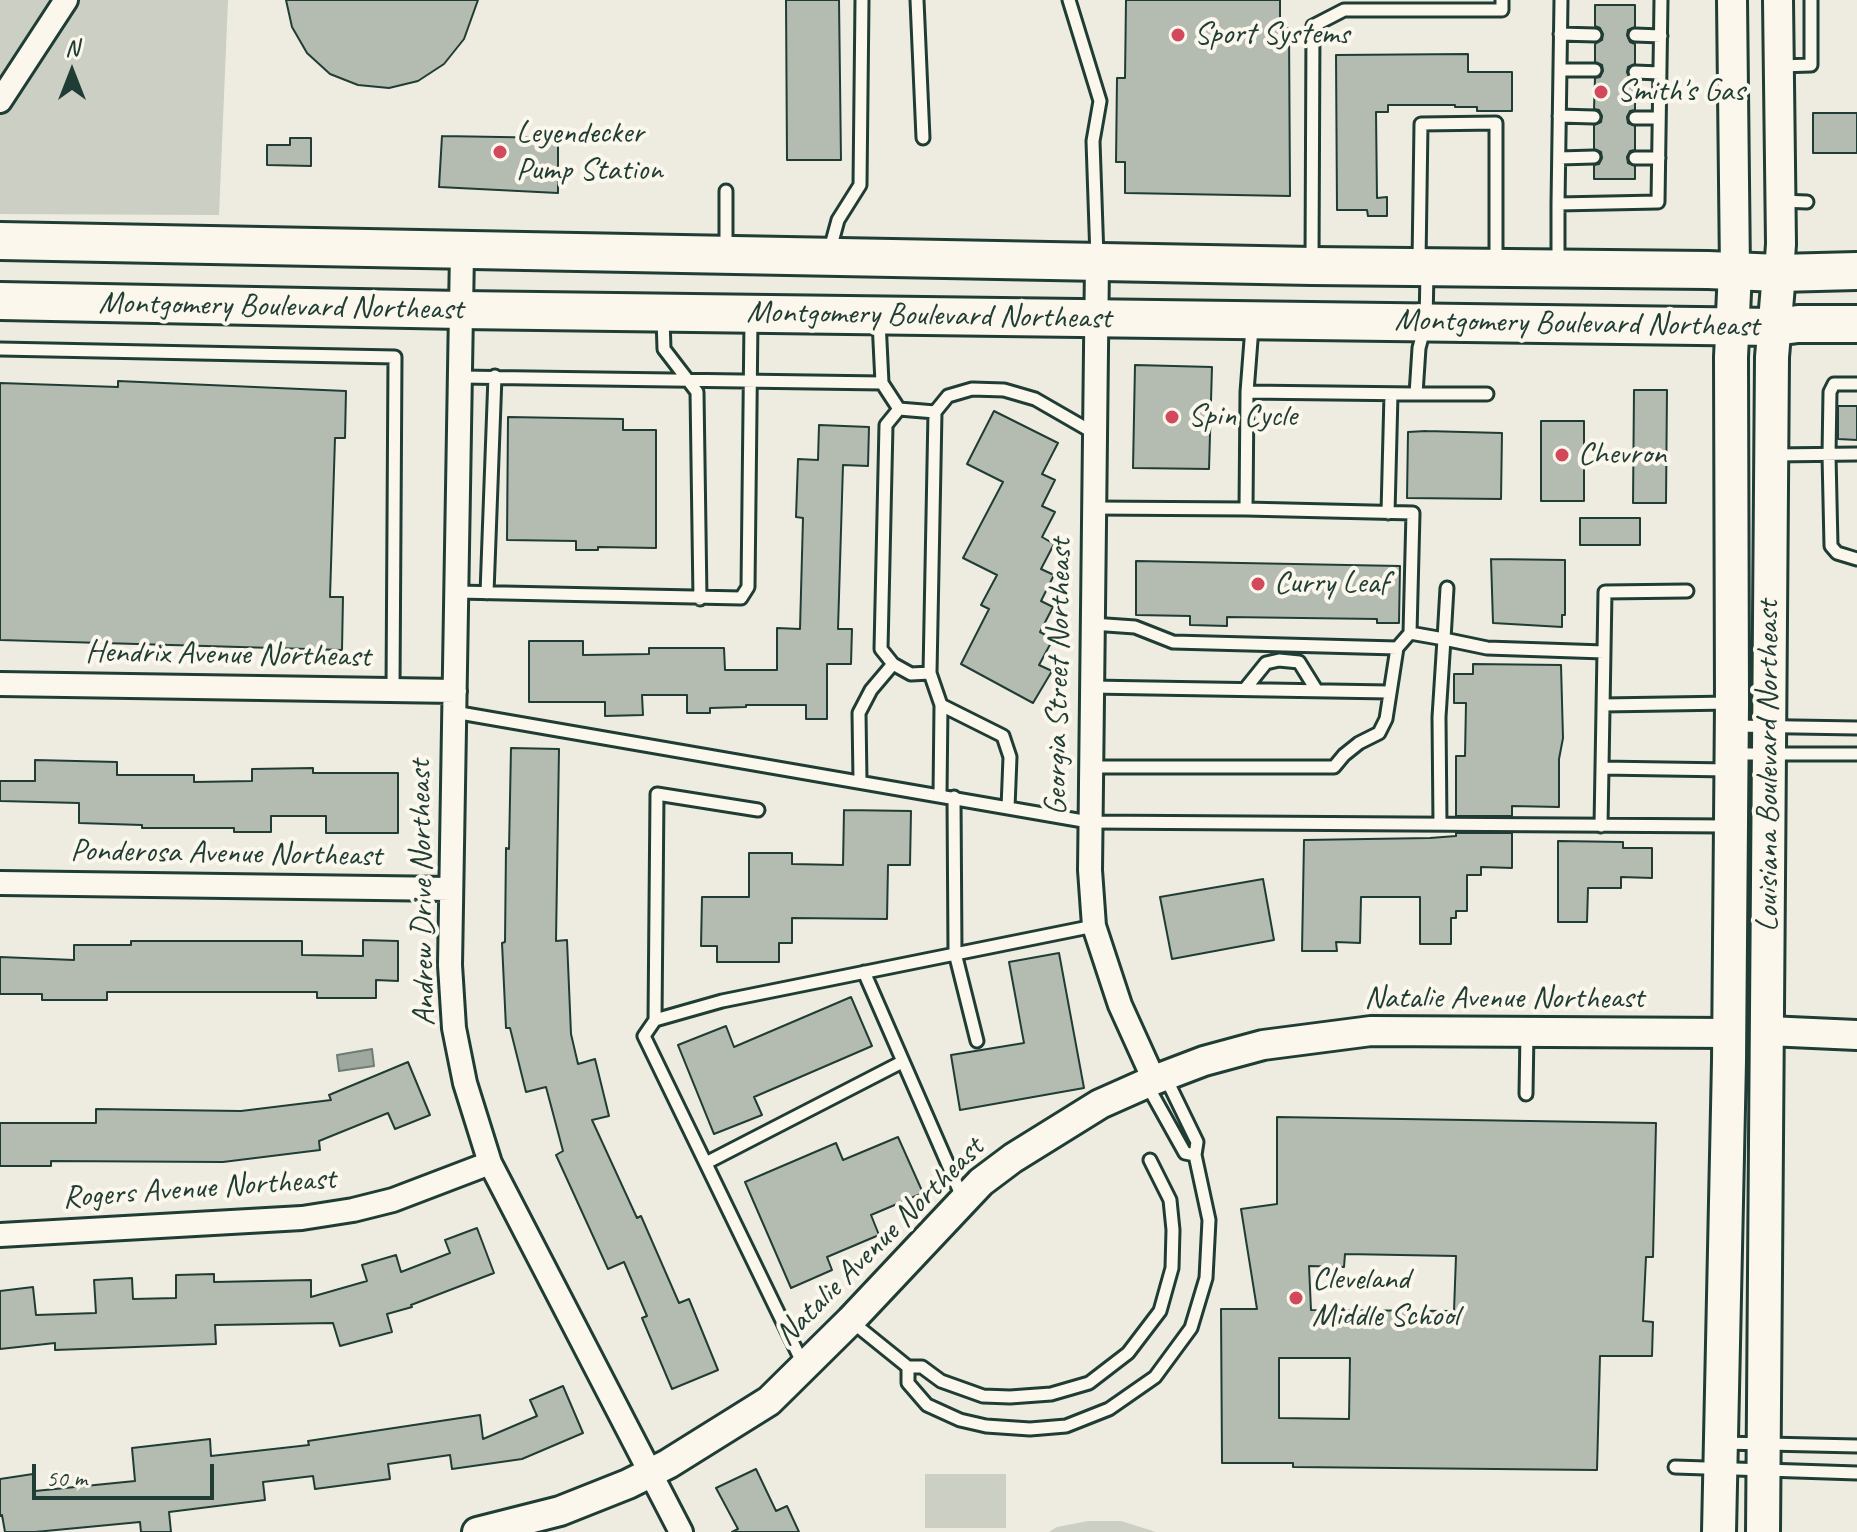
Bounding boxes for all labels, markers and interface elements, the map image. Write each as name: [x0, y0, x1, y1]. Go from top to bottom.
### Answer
place label: Sport Systems: [1194, 16, 1350, 54]
marker: Sport Systems: [1169, 26, 1187, 44]
north arrow: [32, 32, 112, 112]
text: N: [65, 34, 79, 62]
place label: Smith's Gas: [1617, 73, 1744, 111]
marker: Smith's Gas: [1592, 83, 1610, 101]
place label: Leyendecker Pump Station: [516, 115, 663, 190]
marker: Leyendecker Pump Station: [491, 143, 509, 161]
street label: Montgomery Boulevard Northeast: [98, 285, 464, 329]
street label: Montgomery Boulevard Northeast: [746, 294, 1112, 338]
street label: Montgomery Boulevard Northeast: [1394, 302, 1760, 346]
place label: Spin Cycle: [1188, 398, 1297, 436]
marker: Spin Cycle: [1163, 408, 1181, 426]
place label: Chevron: [1578, 436, 1666, 474]
marker: Chevron: [1553, 446, 1571, 464]
street label: Georgia Street Northeast: [1037, 538, 1081, 816]
place label: Curry Leaf: [1274, 565, 1388, 603]
marker: Curry Leaf: [1249, 575, 1267, 593]
street label: Louisiana Boulevard Northeast: [1750, 600, 1788, 932]
street label: Hendrix Avenue Northeast: [85, 633, 371, 677]
street label: Andrew Drive Northeast: [401, 760, 445, 1026]
street label: Ponderosa Avenue Northeast: [70, 832, 382, 876]
street label: Natalie Avenue Northeast: [1364, 980, 1644, 1018]
street label: Natalie Avenue Northeast: [768, 1130, 992, 1354]
street label: Rogers Avenue Northeast: [61, 1160, 337, 1218]
place label: Cleveland Middle School: [1312, 1261, 1459, 1336]
marker: Cleveland Middle School: [1287, 1289, 1305, 1307]
scale bar: [36, 1448, 218, 1498]
text: 50 m: [46, 1463, 87, 1493]

